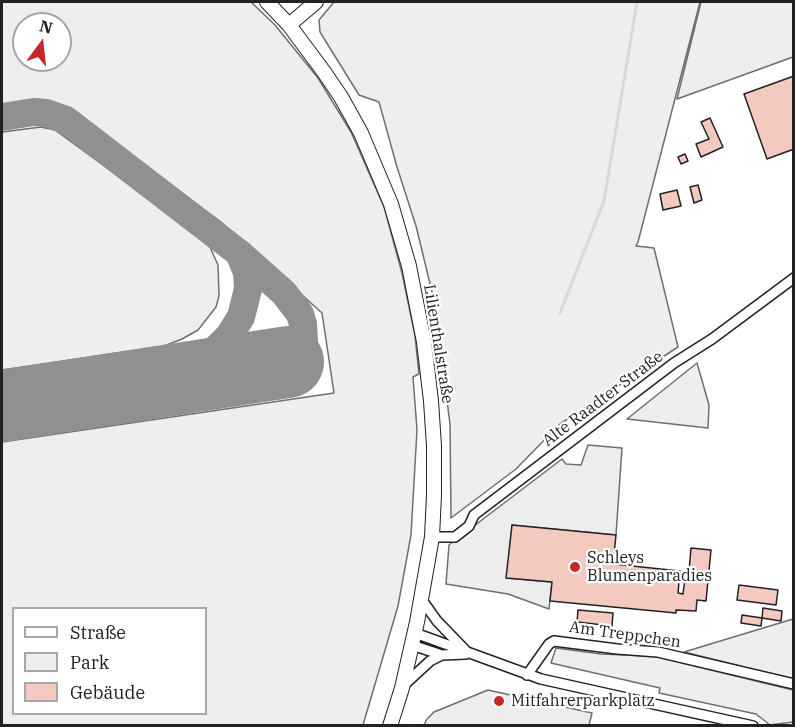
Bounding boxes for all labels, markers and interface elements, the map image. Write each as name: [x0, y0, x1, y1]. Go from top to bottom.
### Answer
north arrow: [12, 12, 72, 72]
text: N: [37, 15, 55, 38]
street label: Lilienthalstraße: [419, 283, 457, 405]
street label: Alte Raadter Straße: [539, 347, 667, 451]
place label: Schleys Blumenparadies: [587, 548, 712, 586]
marker: Schleys Blumenparadies: [568, 560, 582, 574]
legend: [12, 607, 207, 715]
street label: Am Treppchen: [568, 618, 682, 652]
text: Straße: [70, 621, 126, 644]
text: Park: [70, 651, 109, 674]
text: Gebäude: [70, 681, 145, 704]
place label: Mitfahrerparkplatz: [511, 691, 655, 711]
marker: Mitfahrerparkplatz: [492, 694, 506, 708]

